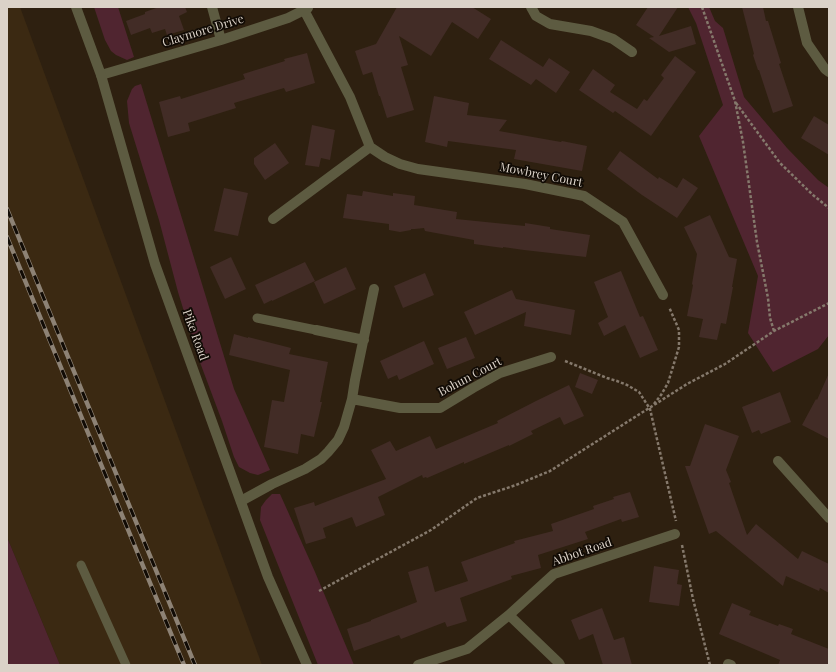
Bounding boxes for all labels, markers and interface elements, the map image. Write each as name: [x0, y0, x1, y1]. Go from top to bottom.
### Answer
street label: Claymore Drive: [161, 12, 245, 50]
street label: Mowbrey Court: [498, 160, 584, 190]
street label: Pike Road: [179, 308, 211, 362]
street label: Bohun Court: [436, 354, 504, 400]
street label: Abbot Road: [550, 535, 614, 569]

